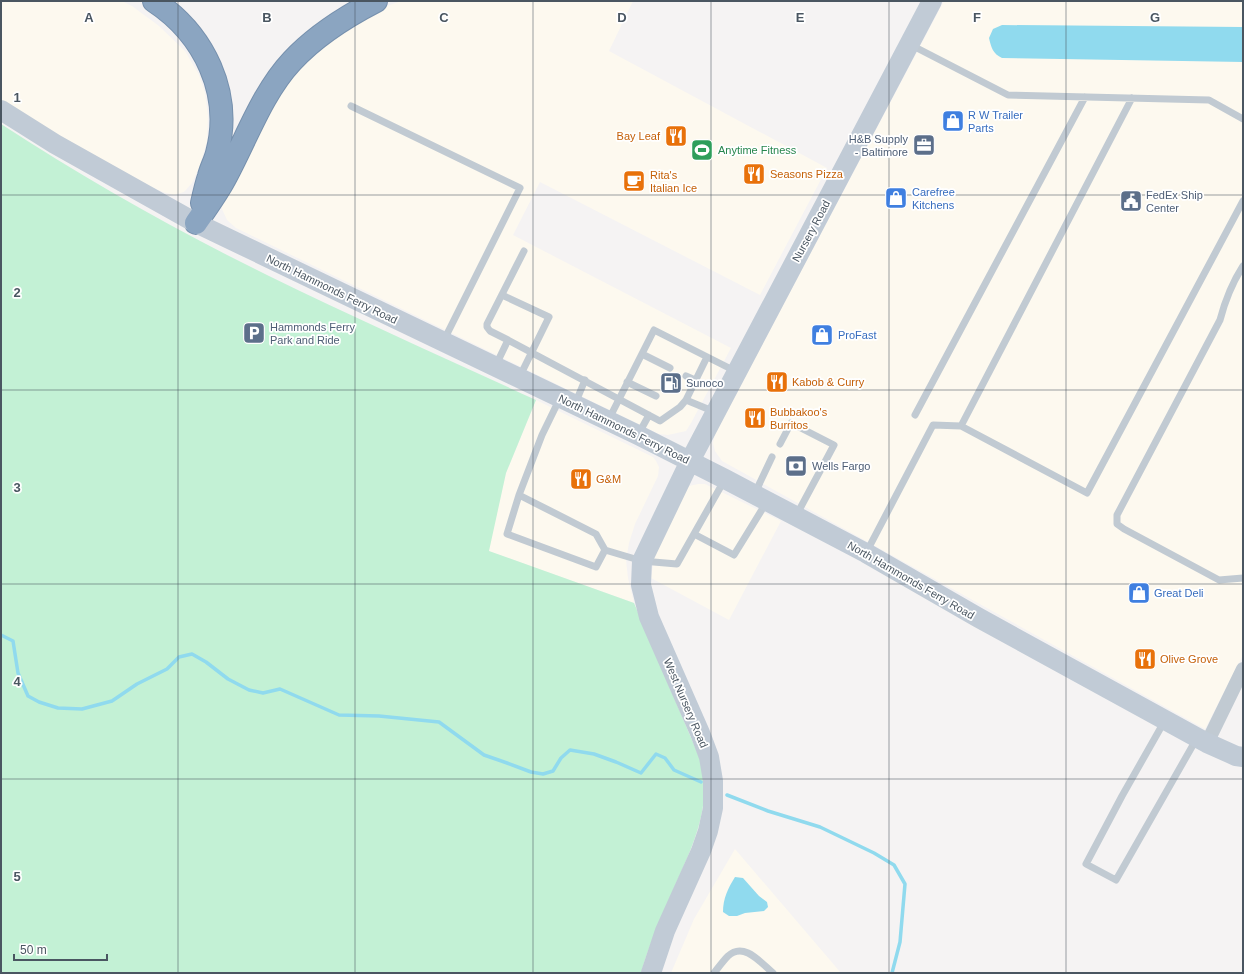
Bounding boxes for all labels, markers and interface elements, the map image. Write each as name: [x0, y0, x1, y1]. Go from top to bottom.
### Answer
text: A: [84, 10, 94, 25]
text: B: [262, 10, 272, 25]
text: C: [439, 10, 449, 25]
text: D: [617, 10, 627, 25]
text: E: [796, 10, 805, 25]
text: F: [973, 10, 981, 25]
text: G: [1150, 10, 1160, 25]
text: 1: [13, 90, 21, 105]
shop icon: R W Trailer Parts: [940, 108, 966, 134]
place label: R W Trailer Parts: [968, 109, 1023, 134]
restaurant icon: Bay Leaf: [663, 123, 689, 149]
place label: Bay Leaf: [617, 130, 661, 142]
office icon: H&B Supply - Baltimore: [911, 132, 937, 158]
place label: H&B Supply - Baltimore: [849, 133, 908, 158]
sports icon: Anytime Fitness: [689, 137, 715, 163]
place label: Anytime Fitness: [718, 144, 797, 156]
restaurant icon: Seasons Pizza: [741, 161, 767, 187]
cafe icon: Rita's Italian Ice: [621, 168, 647, 194]
place label: Seasons Pizza: [770, 168, 844, 180]
place label: Rita's Italian Ice: [650, 169, 697, 194]
shop icon: Carefree Kitchens: [883, 185, 909, 211]
place label: Carefree Kitchens: [912, 186, 955, 211]
public building icon: FedEx Ship Center: [1118, 188, 1144, 214]
place label: FedEx Ship Center: [1146, 189, 1203, 214]
street label: Nursery Road: [790, 198, 832, 264]
street label: North Hammonds Ferry Road: [265, 252, 399, 326]
text: 2: [13, 285, 21, 300]
parking icon: Hammonds Ferry Park and Ride: [241, 320, 267, 346]
place label: Hammonds Ferry Park and Ride: [270, 321, 355, 346]
shop icon: ProFast: [809, 322, 835, 348]
place label: ProFast: [838, 329, 877, 341]
restaurant icon: Kabob & Curry: [764, 369, 790, 395]
fuel station icon: Sunoco: [658, 370, 684, 396]
place label: Kabob & Curry: [792, 376, 865, 388]
place label: Sunoco: [686, 377, 723, 389]
street label: North Hammonds Ferry Road: [557, 392, 691, 466]
restaurant icon: Bubbakoo's Burritos: [742, 405, 768, 431]
place label: Bubbakoo's Burritos: [770, 406, 828, 431]
bank icon: Wells Fargo: [783, 453, 809, 479]
place label: Wells Fargo: [812, 460, 870, 472]
restaurant icon: G&M: [568, 466, 594, 492]
place label: G&M: [596, 473, 621, 485]
text: 3: [13, 480, 21, 495]
street label: North Hammonds Ferry Road: [846, 539, 976, 621]
shop icon: Great Deli: [1126, 580, 1152, 606]
place label: Great Deli: [1154, 587, 1204, 599]
restaurant icon: Olive Grove: [1132, 646, 1158, 672]
place label: Olive Grove: [1160, 653, 1218, 665]
street label: West Nursery Road: [662, 657, 710, 749]
text: 4: [13, 674, 21, 689]
text: 5: [13, 869, 21, 884]
scale bar: [14, 936, 107, 962]
text: 50 m: [20, 943, 47, 957]

